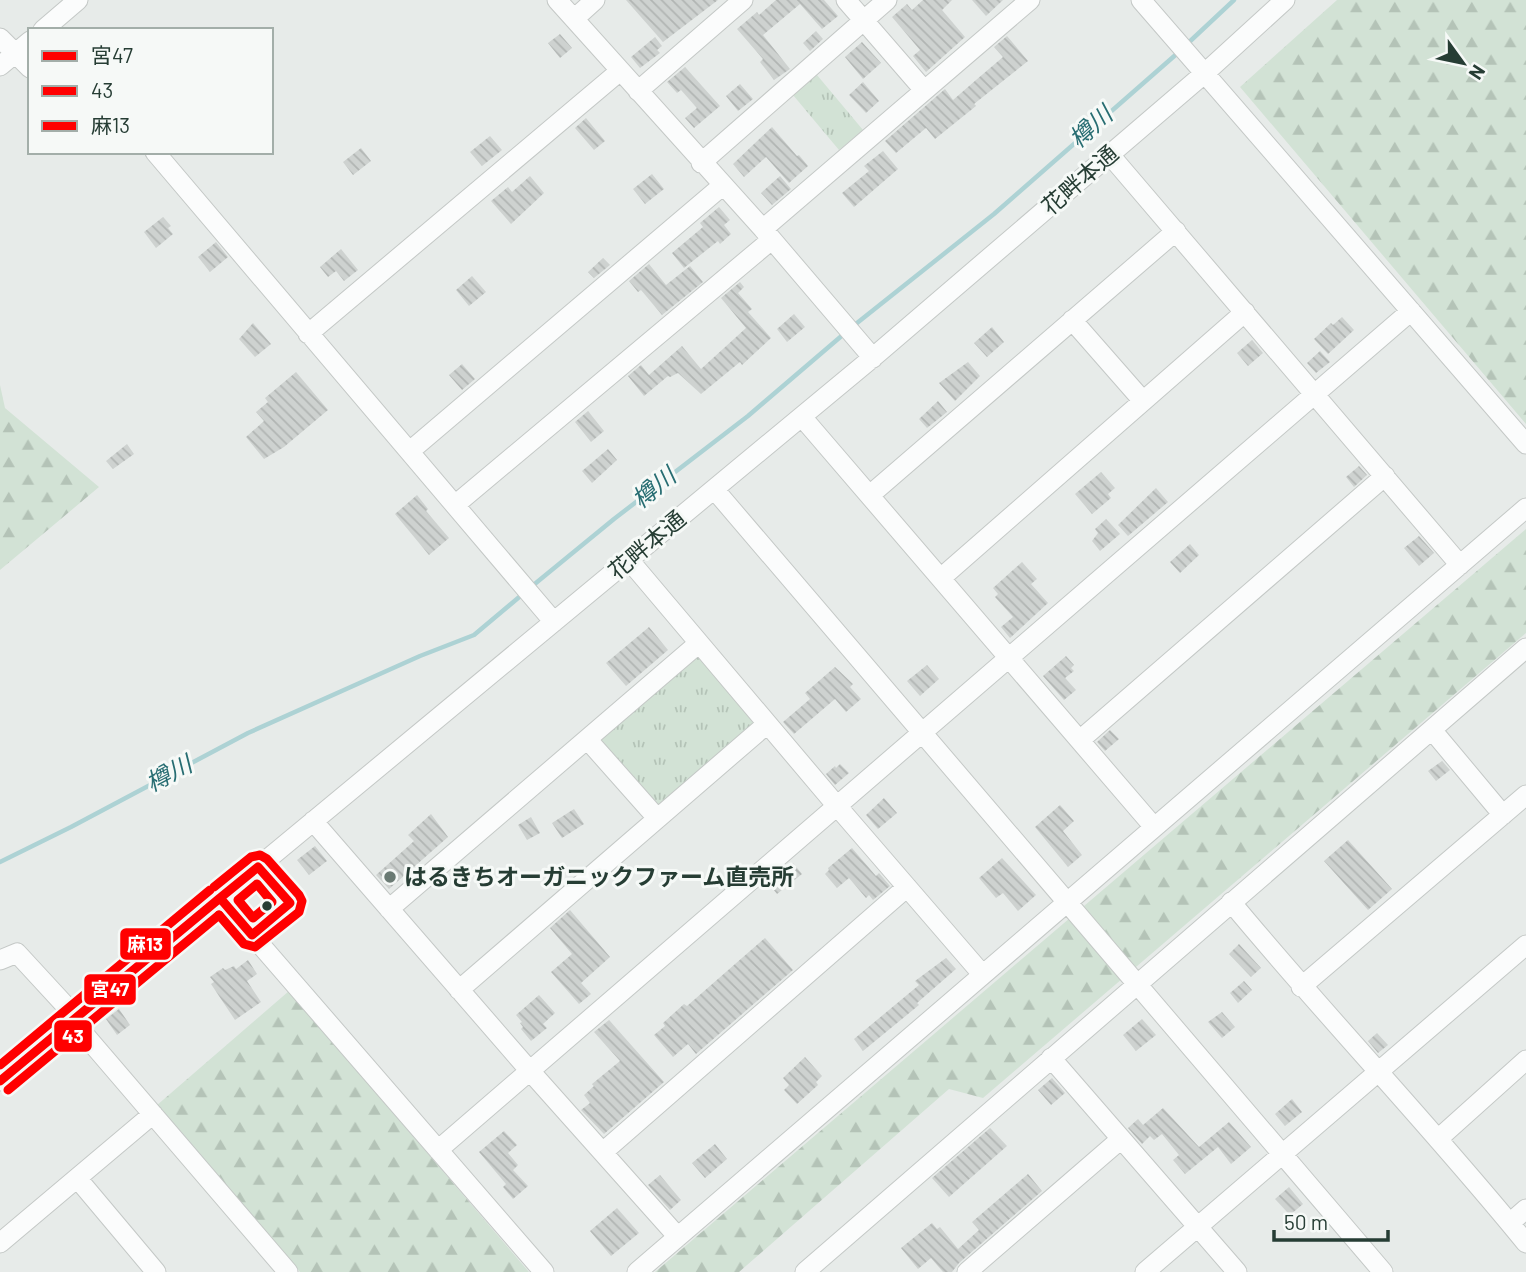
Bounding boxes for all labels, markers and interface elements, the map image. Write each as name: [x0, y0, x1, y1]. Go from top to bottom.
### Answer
legend: [28, 28, 273, 154]
north arrow: [1428, 28, 1498, 98]
text: 宮47: [91, 42, 133, 67]
text: N: [1465, 61, 1491, 84]
text: 43: [91, 77, 113, 102]
water label: 樽川: [1062, 97, 1120, 153]
text: 麻13: [91, 112, 130, 137]
street label: 花畔本通: [1035, 139, 1123, 220]
water label: 樽川: [625, 459, 683, 513]
street label: 花畔本通: [602, 504, 691, 585]
water label: 樽川: [140, 747, 199, 797]
place label: はるきちオーガニックファーム直売所: [404, 862, 794, 890]
marker: はるきちオーガニックファーム直売所: [382, 869, 398, 885]
unlabelled marker: [260, 899, 274, 913]
line badge: 麻13: [119, 927, 172, 961]
text: 麻13: [127, 932, 163, 955]
line badge: 宮47: [83, 973, 137, 1006]
text: 宮47: [91, 977, 130, 1000]
line badge: 43: [53, 1019, 93, 1053]
text: 43: [62, 1024, 84, 1047]
scale bar: [1274, 1198, 1388, 1242]
text: 50 m: [1284, 1209, 1328, 1234]

